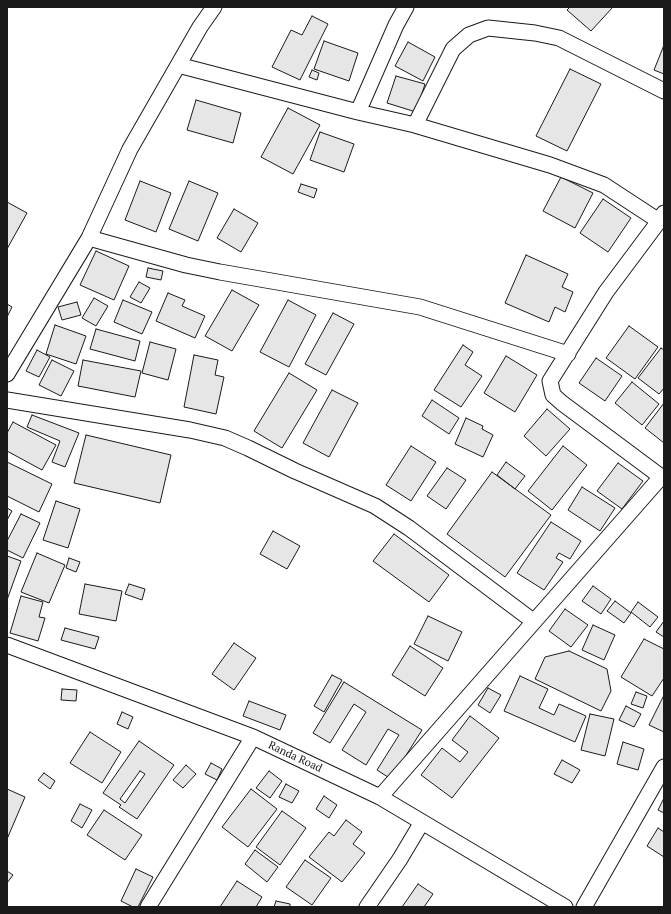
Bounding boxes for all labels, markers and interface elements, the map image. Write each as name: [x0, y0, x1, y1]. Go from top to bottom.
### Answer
street label: Randa Road: [266, 739, 324, 775]

